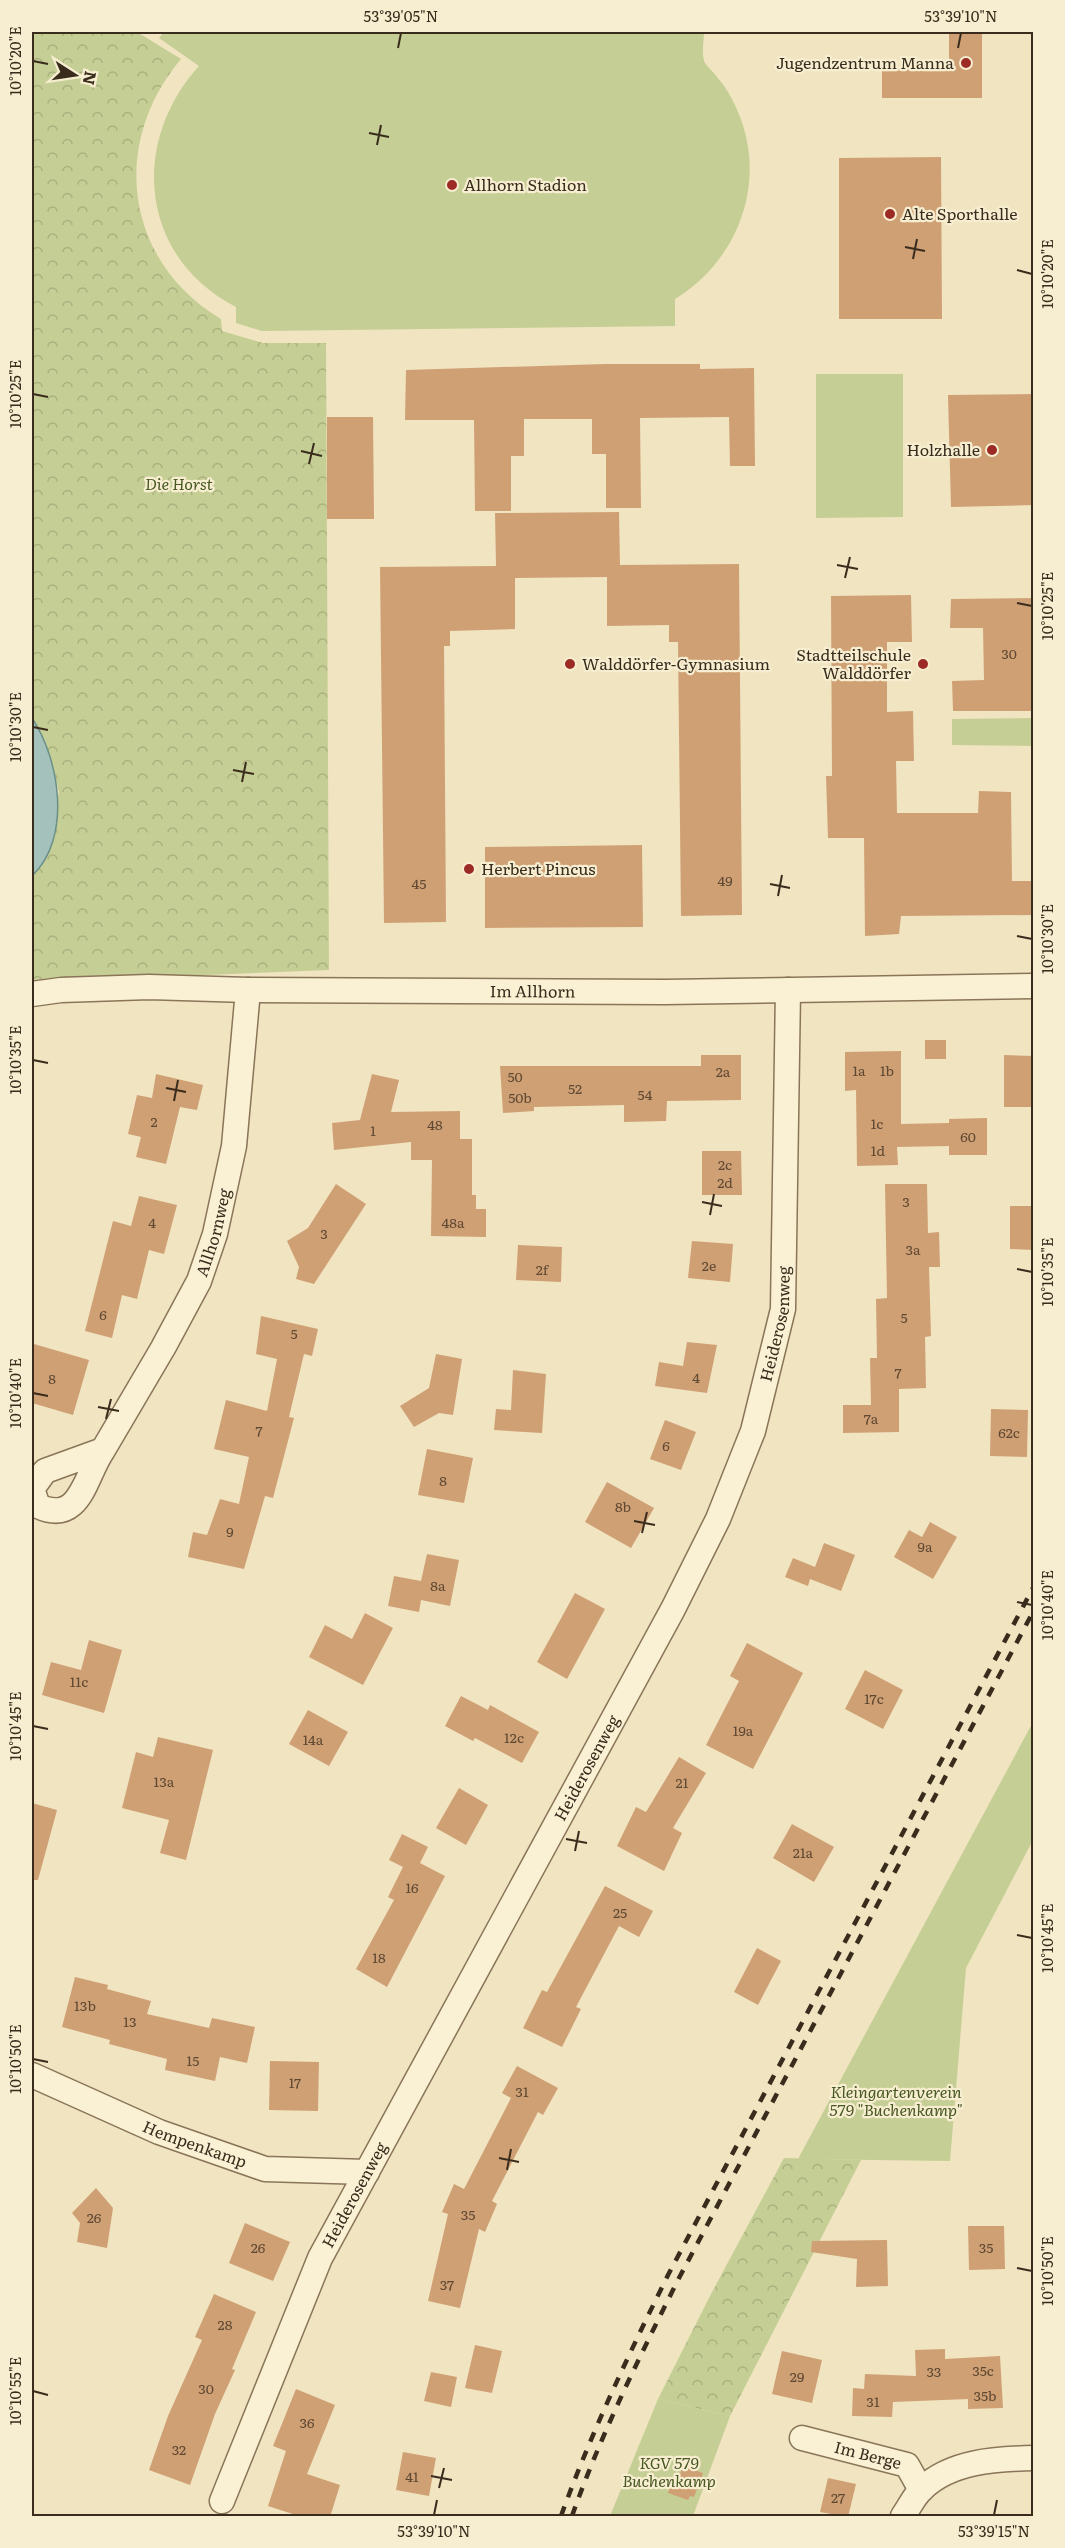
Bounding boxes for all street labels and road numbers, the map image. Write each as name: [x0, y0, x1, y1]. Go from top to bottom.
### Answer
street label: Im Allhorn: [490, 978, 576, 1003]
street label: Allhornweg: [188, 1186, 236, 1279]
street label: Heiderosenweg: [753, 1266, 795, 1384]
street label: Heiderosenweg: [547, 1710, 624, 1825]
street label: Hempenkamp: [139, 2113, 250, 2173]
street label: Heiderosenweg: [315, 2137, 392, 2252]
street label: Im Berge: [832, 2434, 904, 2474]

